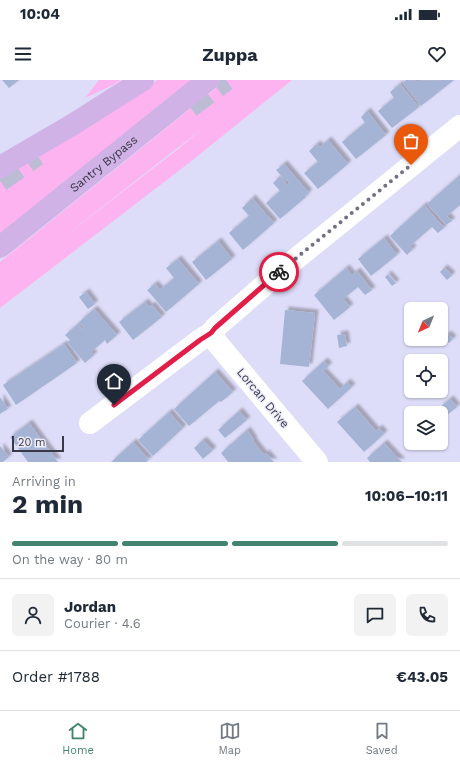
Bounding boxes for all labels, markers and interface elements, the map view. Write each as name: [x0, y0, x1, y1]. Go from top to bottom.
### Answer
text: 10:04: [20, 5, 60, 23]
icon: menu: [12, 43, 34, 65]
icon: heart: [426, 43, 448, 65]
text: Zuppa: [202, 44, 258, 65]
pin: [394, 124, 428, 165]
icon: bag: [400, 130, 422, 152]
street label: Santry Bypass: [67, 132, 140, 195]
courier: [259, 252, 299, 292]
icon: bike: [268, 261, 290, 283]
north arrow: [404, 302, 448, 346]
map controls: [404, 302, 448, 450]
button: locate: [404, 354, 448, 398]
pin: [97, 364, 131, 405]
street label: Lorcan Drive: [234, 365, 292, 431]
icon: home: [103, 370, 125, 392]
button: layers: [404, 406, 448, 450]
scale bar: [12, 434, 64, 453]
text: 20 m: [18, 436, 46, 449]
text: Arriving in: [12, 474, 76, 489]
text: 10:06–10:11: [365, 487, 448, 505]
text: 2 min: [12, 489, 83, 519]
text: On the way · 80 m: [12, 552, 128, 567]
button: person: [12, 594, 54, 636]
button: chat: [354, 594, 396, 636]
button: phone: [406, 594, 448, 636]
text: Jordan: [64, 598, 116, 616]
text: Courier · 4.6: [64, 616, 141, 631]
text: Order #1788: [12, 668, 100, 686]
text: €43.05: [396, 668, 448, 686]
tab: Home: [62, 720, 94, 757]
tab: Map: [219, 720, 241, 757]
tab: Saved: [366, 720, 398, 757]

